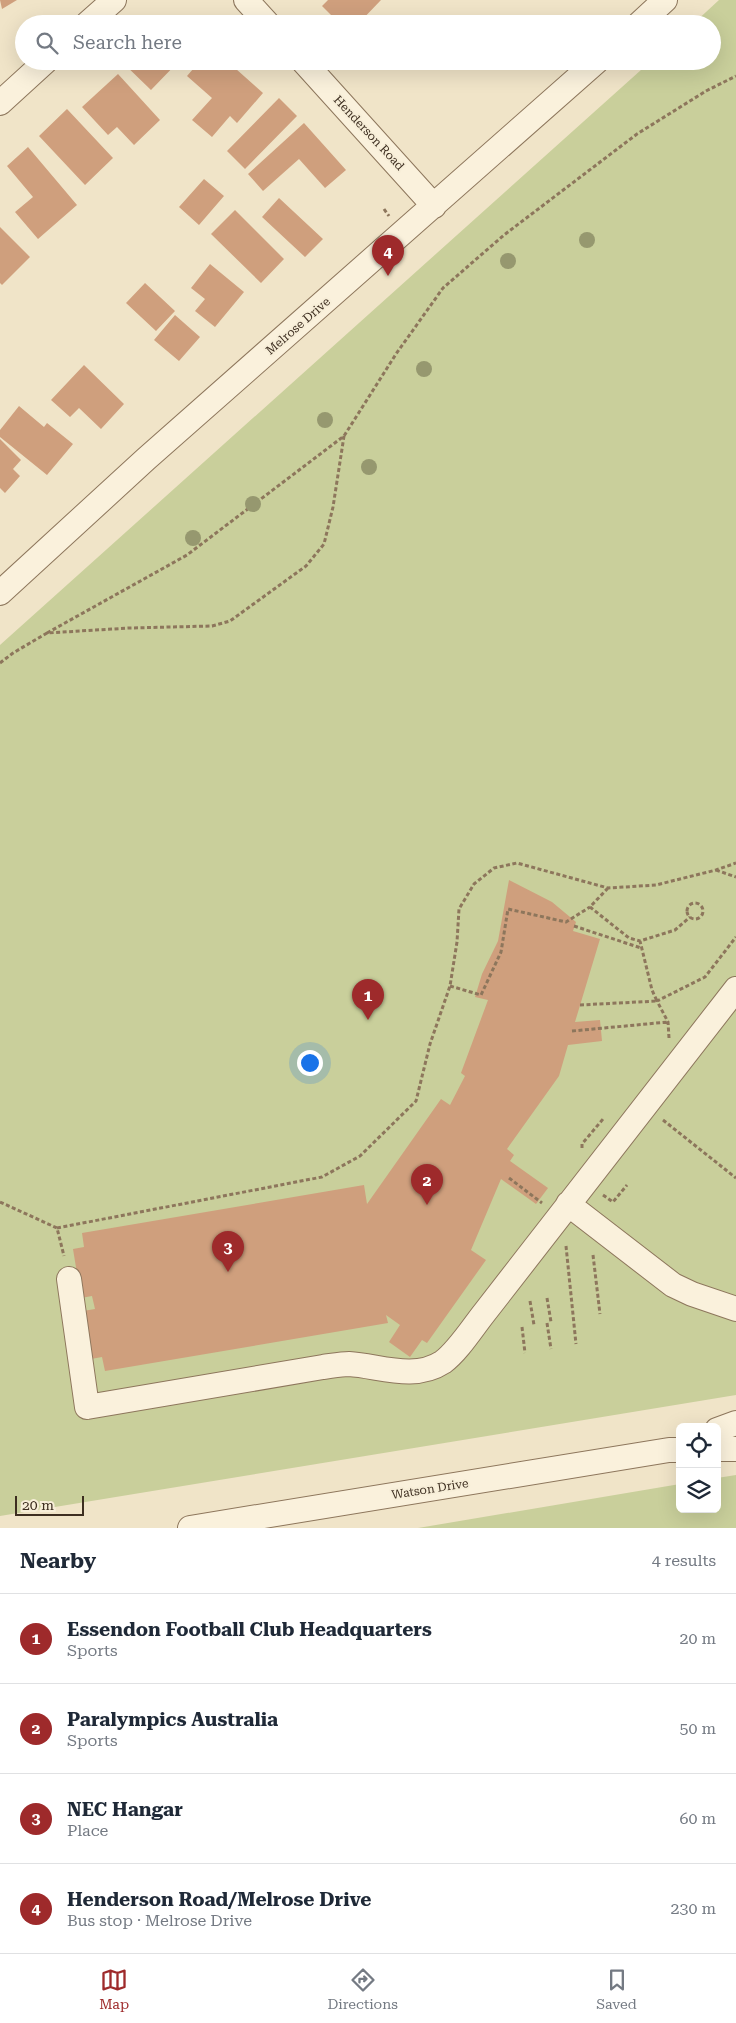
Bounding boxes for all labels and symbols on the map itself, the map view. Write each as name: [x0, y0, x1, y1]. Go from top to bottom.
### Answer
street label: Henderson Road: [331, 93, 407, 173]
pin: 4: [372, 235, 404, 276]
street label: Melrose Drive: [263, 294, 333, 358]
pin: 1: [352, 979, 384, 1020]
your location: [297, 1050, 323, 1076]
pin: 2: [411, 1164, 443, 1205]
pin: 3: [212, 1231, 244, 1272]
street label: Watson Drive: [391, 1476, 470, 1502]
scale bar: [15, 1493, 84, 1516]

